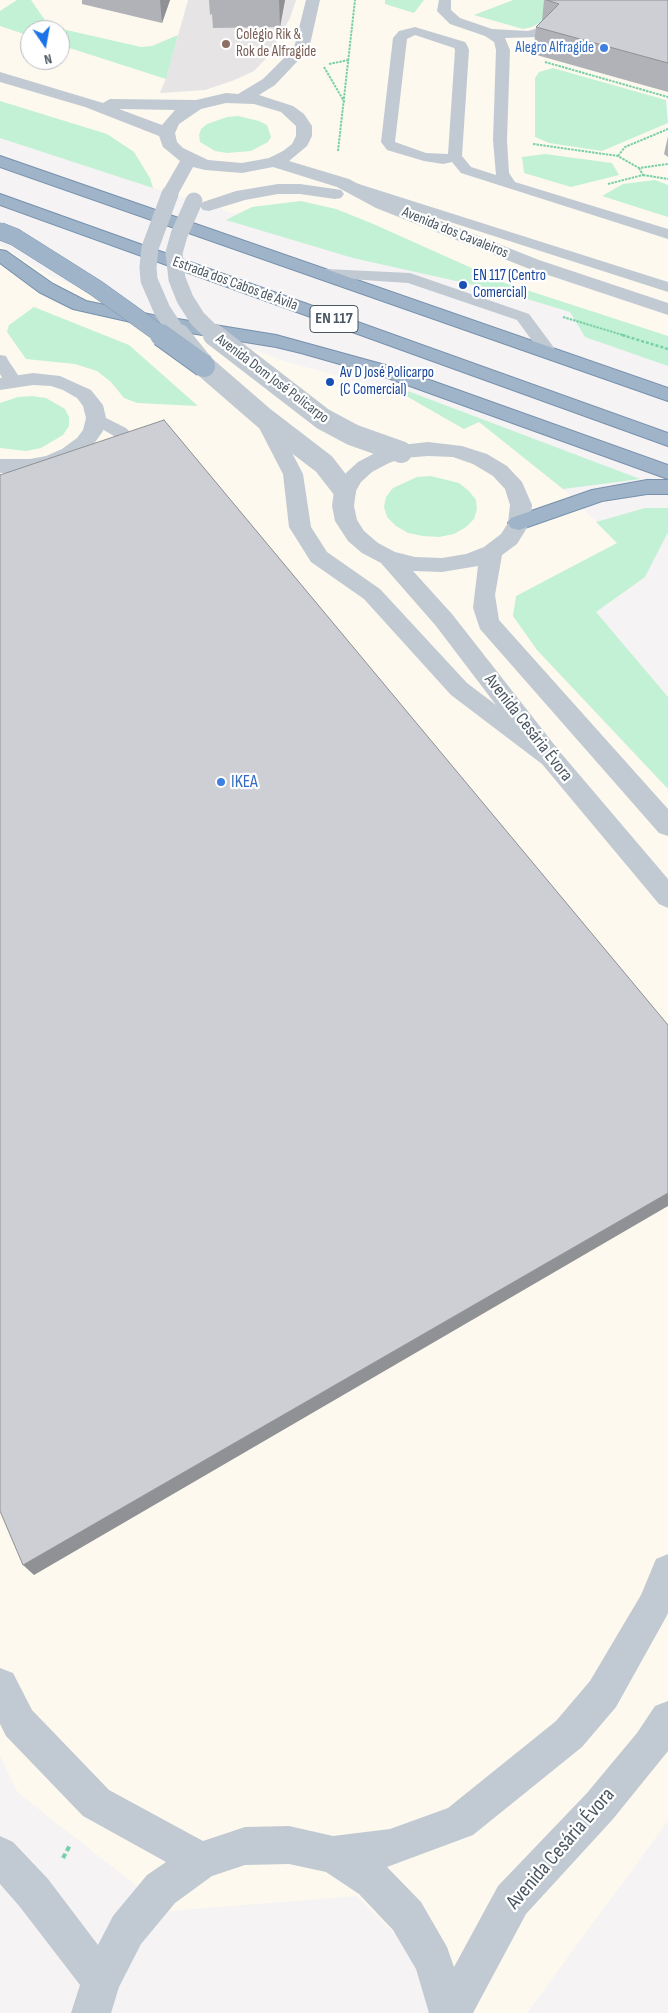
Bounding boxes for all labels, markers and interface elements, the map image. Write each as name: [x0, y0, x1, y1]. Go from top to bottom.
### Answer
north arrow: [20, 20, 70, 70]
place label: Colégio Rik & Rok de Alfragide: [236, 26, 316, 61]
marker: Colégio Rik & Rok de Alfragide: [220, 38, 232, 50]
place label: Alegro Alfragide: [515, 39, 594, 57]
marker: Alegro Alfragide: [598, 42, 610, 54]
text: N: [43, 50, 53, 68]
street label: Avenida dos Cavaleiros: [399, 203, 511, 263]
street label: Estrada dos Cabos de Ávila: [170, 253, 300, 315]
place label: EN 117 (Centro Comercial): [473, 267, 546, 302]
marker: EN 117 (Centro Comercial): [457, 279, 469, 291]
road number: EN 117: [310, 306, 358, 332]
street label: Avenida Dom José Policarpo: [212, 331, 332, 427]
place label: Av D José Policarpo (C Comercial): [340, 364, 434, 399]
marker: Av D José Policarpo (C Comercial): [324, 376, 336, 388]
street label: Avenida Cesária Évora: [479, 670, 577, 786]
place label: IKEA: [231, 771, 258, 793]
marker: IKEA: [215, 776, 227, 788]
street label: Avenida Cesária Évora: [501, 1783, 621, 1915]

